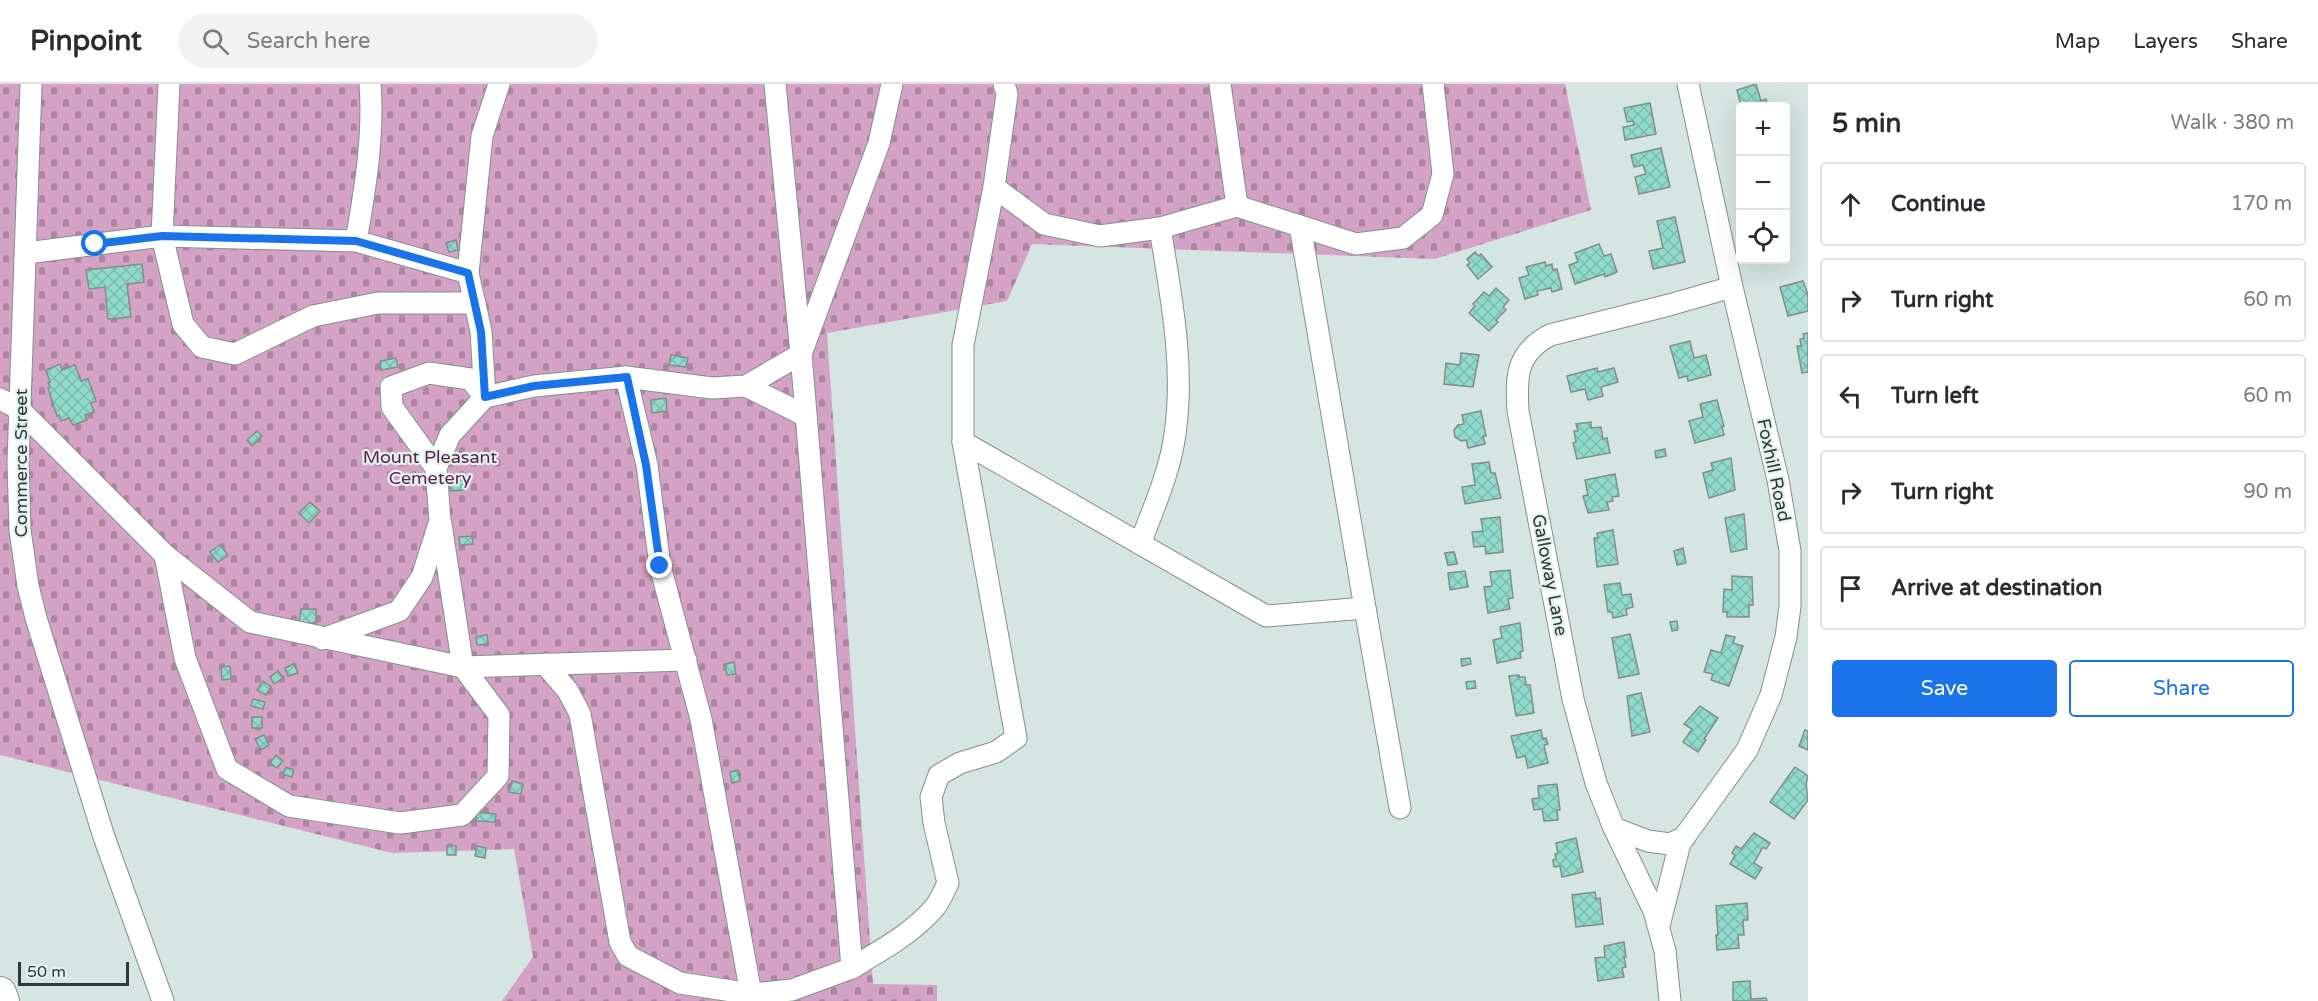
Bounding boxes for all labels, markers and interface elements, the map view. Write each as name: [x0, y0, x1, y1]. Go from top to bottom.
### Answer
search box: [178, 14, 598, 68]
text: Pinpoint: [30, 24, 142, 58]
icon: search: [199, 25, 232, 58]
text: Search here: [247, 28, 370, 54]
text: Map: [2055, 29, 2100, 54]
text: Layers: [2133, 29, 2198, 54]
text: Share: [2231, 29, 2288, 54]
map controls: [1736, 102, 1790, 264]
button: +: [1736, 102, 1790, 156]
text: 5 min: [1832, 108, 1901, 139]
text: Walk · 380 m: [2171, 111, 2294, 135]
button: −: [1736, 156, 1790, 210]
icon: ahead: [1834, 188, 1867, 221]
text: Continue: [1891, 191, 1986, 217]
text: 170 m: [2231, 192, 2292, 216]
button: locate: [1736, 210, 1790, 264]
route start: [81, 230, 107, 256]
icon: right: [1834, 284, 1867, 317]
text: Turn right: [1891, 287, 1993, 313]
text: 60 m: [2243, 288, 2292, 312]
icon: left: [1834, 380, 1867, 413]
text: Turn left: [1891, 383, 1979, 409]
text: 60 m: [2243, 384, 2292, 408]
street label: Commerce Street: [10, 388, 32, 537]
street label: Foxhill Road: [1752, 416, 1796, 524]
park label: Mount Pleasant Cemetery: [363, 446, 497, 489]
icon: right: [1834, 476, 1867, 509]
text: Turn right: [1891, 479, 1993, 505]
text: 90 m: [2243, 480, 2292, 504]
street label: Galloway Lane: [1527, 512, 1573, 638]
route end: [646, 552, 672, 578]
icon: arrive: [1834, 572, 1867, 605]
text: Arrive at destination: [1891, 575, 2102, 601]
button: Save: [1832, 660, 2057, 717]
button: Share: [2069, 660, 2294, 717]
scale bar: [18, 959, 129, 986]
text: 50 m: [27, 962, 66, 982]

